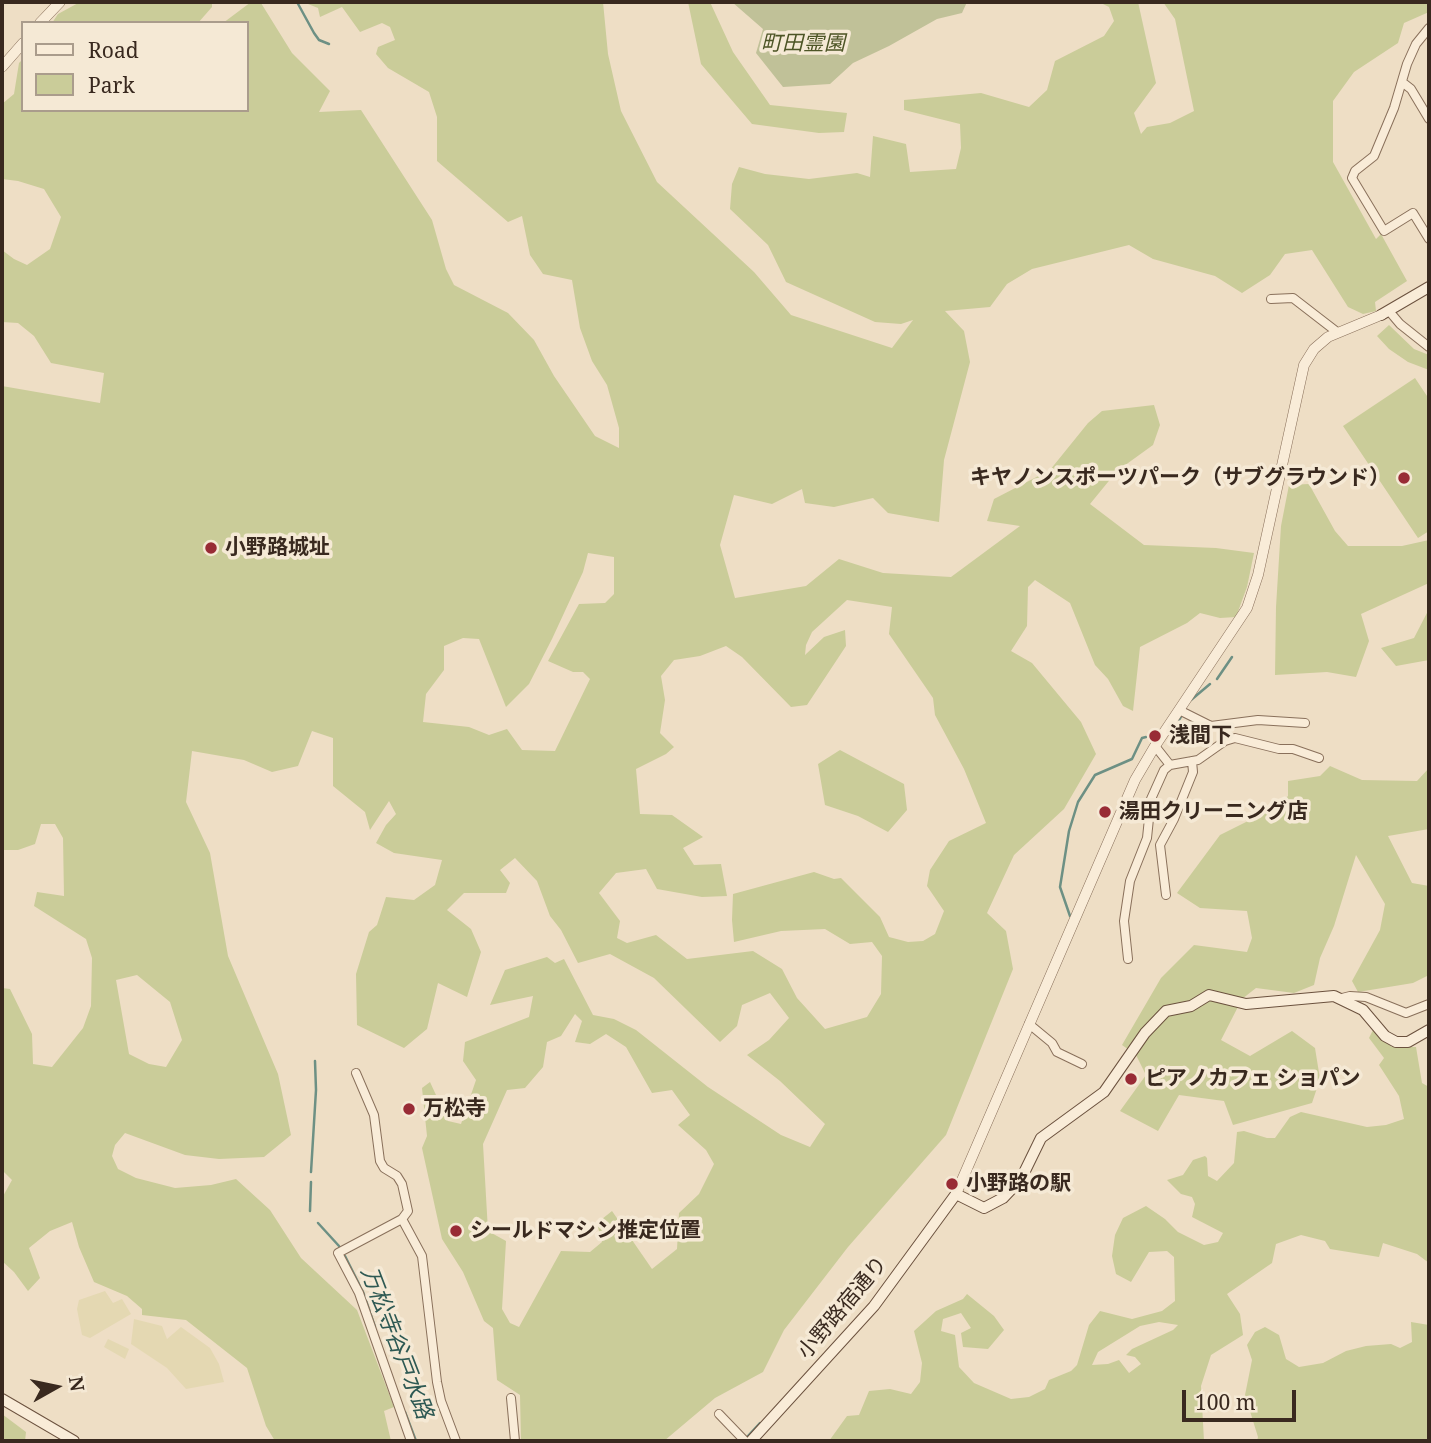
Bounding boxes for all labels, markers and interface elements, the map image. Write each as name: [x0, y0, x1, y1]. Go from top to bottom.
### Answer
legend: [21, 21, 248, 112]
park label: 町田霊園: [761, 31, 845, 57]
text: Road: [88, 36, 139, 64]
text: Park: [88, 71, 135, 99]
place label: キヤノンスポーツパーク（サブグラウンド）: [970, 465, 1390, 491]
marker: キヤノンスポーツパーク（サブグラウンド）: [1396, 470, 1412, 486]
place label: 小野路城址: [225, 535, 330, 561]
marker: 小野路城址: [203, 540, 219, 556]
place label: 浅間下: [1169, 723, 1232, 749]
marker: 浅間下: [1147, 728, 1163, 744]
place label: 湯田クリーニング店: [1119, 799, 1308, 825]
marker: 湯田クリーニング店: [1097, 804, 1113, 820]
place label: ピアノカフェ ショパン: [1145, 1066, 1360, 1092]
marker: ピアノカフェ ショパン: [1123, 1071, 1139, 1087]
place label: 万松寺: [423, 1096, 486, 1122]
marker: 万松寺: [401, 1101, 417, 1117]
place label: 小野路の駅: [966, 1171, 1071, 1197]
marker: 小野路の駅: [944, 1176, 960, 1192]
place label: シールドマシン推定位置: [470, 1218, 701, 1244]
marker: シールドマシン推定位置: [448, 1223, 464, 1239]
street label: 小野路宿通り: [793, 1252, 893, 1364]
water label: 万松寺谷戸水路: [354, 1263, 438, 1423]
north arrow: [21, 1352, 91, 1422]
text: N: [63, 1374, 91, 1393]
scale bar: [1186, 1376, 1300, 1420]
text: 100 m: [1195, 1388, 1256, 1416]

